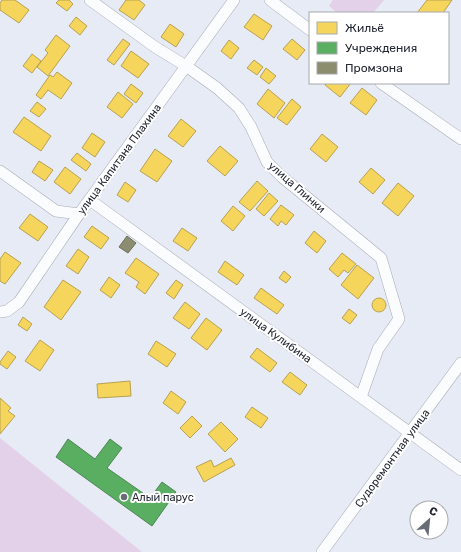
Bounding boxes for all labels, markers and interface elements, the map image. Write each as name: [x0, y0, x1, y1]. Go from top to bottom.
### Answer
legend: [309, 12, 449, 84]
text: Жильё: [345, 21, 384, 35]
text: Учреждения: [345, 41, 417, 55]
text: Промзона: [345, 61, 403, 75]
street label: улица Капитана Плахина: [75, 101, 164, 217]
street label: улица Глинки: [266, 159, 328, 216]
street label: улица Кулибина: [237, 305, 314, 366]
street label: Судоремонтная улица: [352, 407, 432, 510]
place label: Алый парус: [132, 491, 194, 504]
marker: Алый парус: [119, 492, 129, 502]
north arrow: [409, 500, 449, 540]
text: С: [427, 504, 440, 519]

